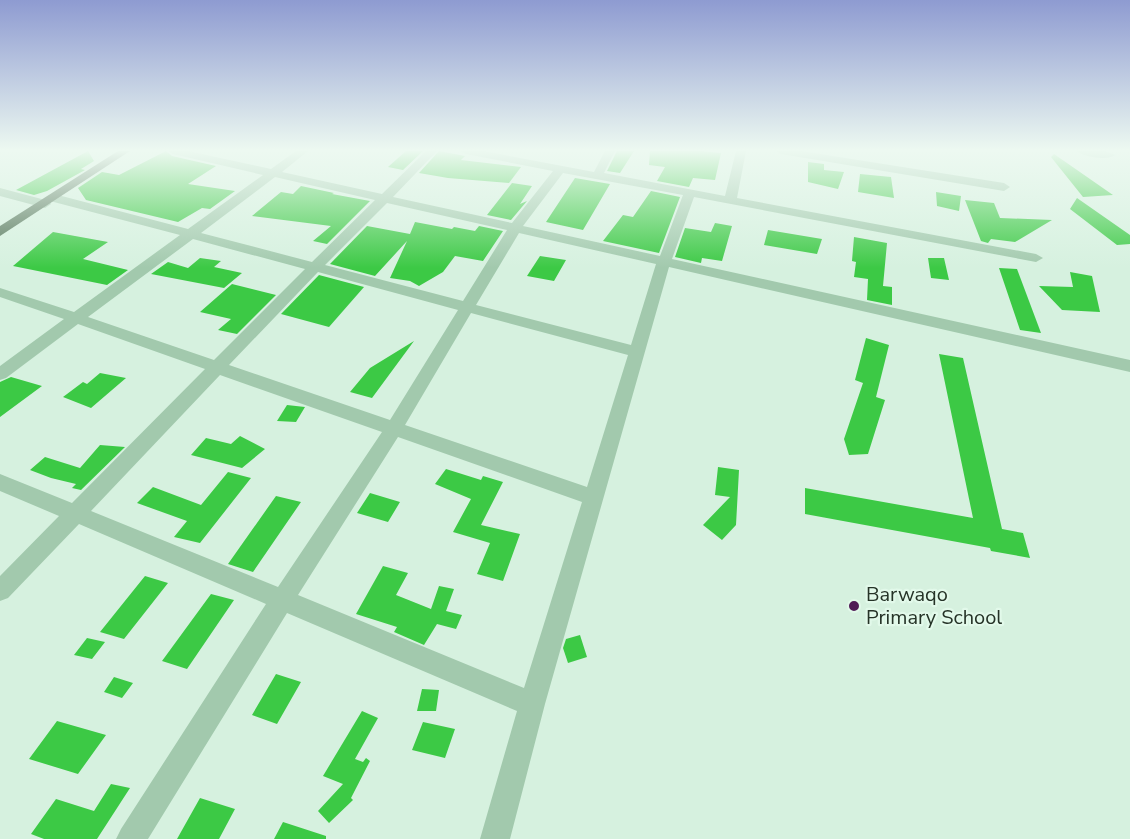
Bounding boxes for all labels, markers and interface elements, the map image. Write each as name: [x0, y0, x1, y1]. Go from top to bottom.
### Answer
place label: Barwaqo Primary School: [866, 581, 1002, 631]
marker: Barwaqo Primary School: [847, 599, 861, 613]

